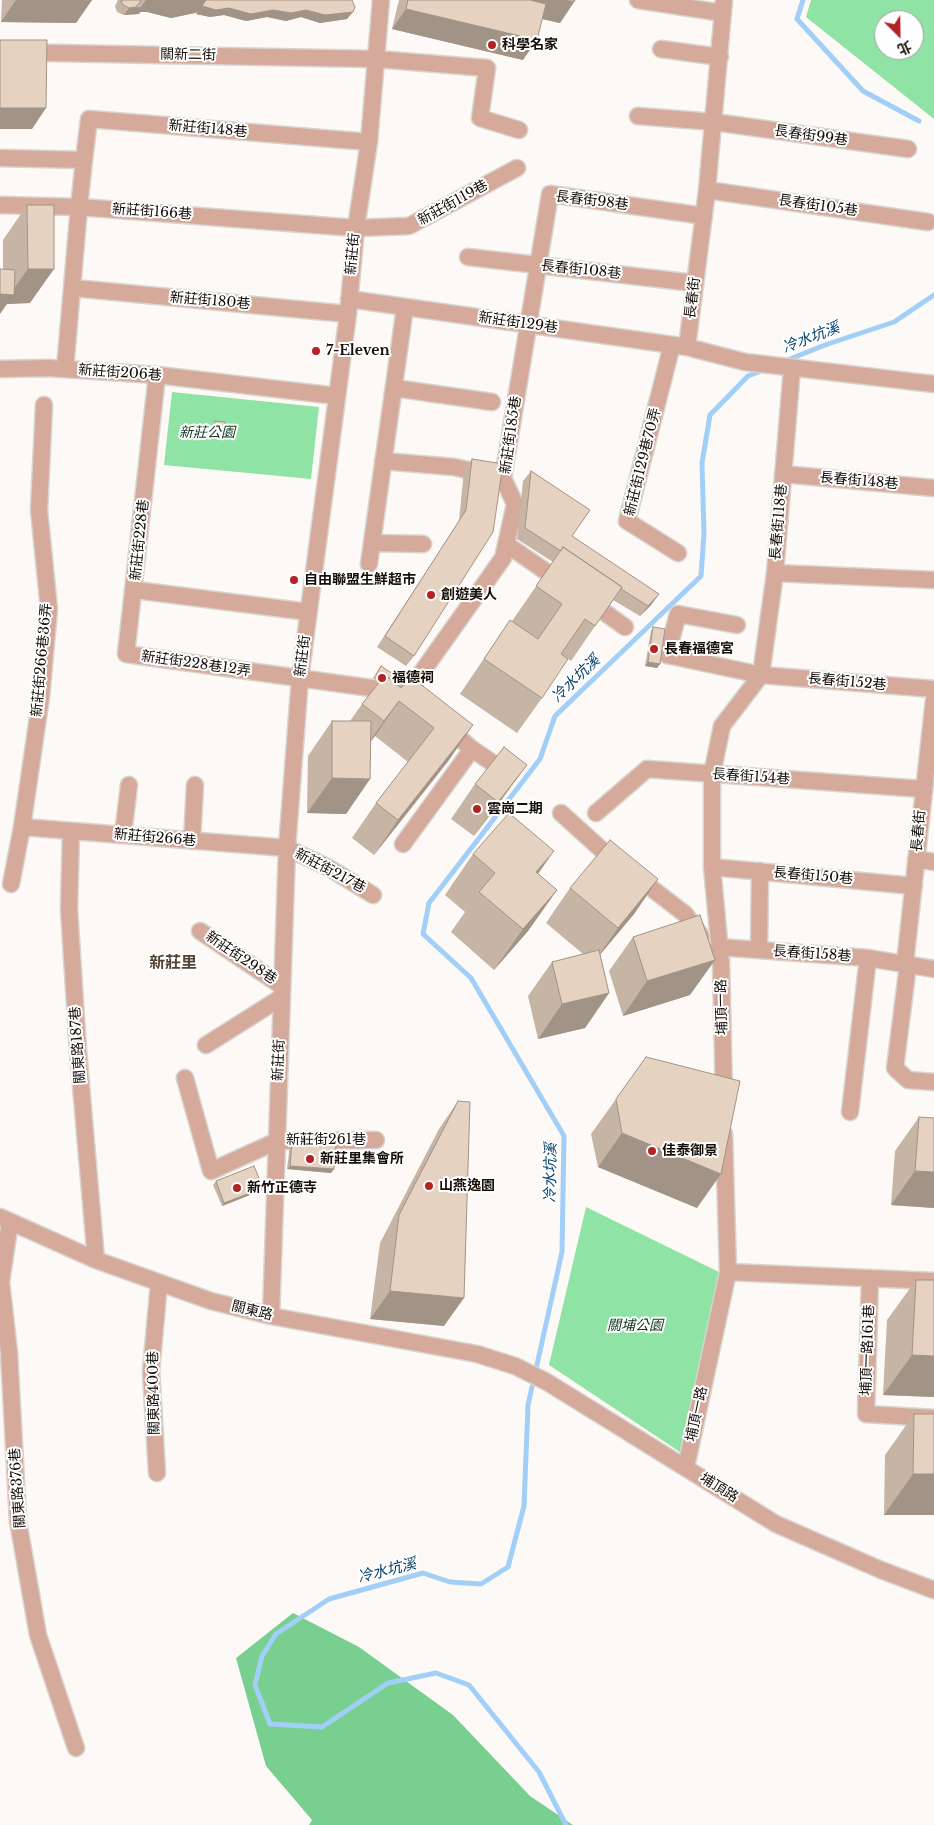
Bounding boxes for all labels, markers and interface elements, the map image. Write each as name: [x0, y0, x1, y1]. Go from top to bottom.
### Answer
north arrow: [874, 10, 924, 60]
place label: 科學名家: [502, 37, 558, 53]
text: 北: [895, 37, 914, 59]
marker: 科學名家: [486, 39, 498, 51]
street label: 關新二街: [160, 46, 216, 64]
street label: 新莊街148巷: [168, 117, 248, 141]
street label: 長春街99巷: [773, 123, 849, 149]
street label: 新莊街119巷: [415, 177, 491, 229]
street label: 長春街98巷: [555, 188, 629, 214]
street label: 長春街105巷: [777, 192, 859, 220]
street label: 新莊街166巷: [111, 201, 193, 223]
street label: 新莊街: [343, 232, 363, 276]
street label: 長春街108巷: [540, 257, 622, 283]
street label: 長春街: [682, 276, 704, 320]
street label: 新莊街180巷: [169, 289, 251, 313]
street label: 新莊街129巷: [477, 309, 559, 337]
water label: 冷水坑溪: [780, 319, 842, 357]
place label: 7-Eleven: [326, 343, 390, 359]
marker: 7-Eleven: [310, 345, 322, 357]
street label: 新莊街206巷: [78, 362, 162, 384]
street label: 新莊街185巷: [497, 395, 525, 475]
street label: 新莊街129巷70弄: [621, 406, 665, 518]
park label: 新莊公園: [179, 425, 235, 441]
street label: 長春街148巷: [819, 469, 899, 493]
street label: 長春街118巷: [767, 483, 791, 561]
street label: 新莊街228巷: [127, 498, 153, 582]
place label: 自由聯盟生鮮超市: [304, 572, 416, 588]
marker: 自由聯盟生鮮超市: [288, 574, 300, 586]
place label: 創遊美人: [441, 587, 497, 603]
marker: 創遊美人: [425, 589, 437, 601]
street label: 新莊街266巷36弄: [29, 602, 55, 718]
street label: 新莊街: [292, 634, 314, 678]
place label: 長春福德宮: [664, 641, 734, 657]
marker: 長春福德宮: [648, 643, 660, 655]
street label: 新莊街228巷12弄: [140, 648, 252, 680]
water label: 冷水坑溪: [548, 652, 604, 706]
place label: 福德祠: [392, 670, 434, 686]
street label: 長春街152巷: [807, 670, 887, 694]
marker: 福德祠: [376, 672, 388, 684]
street label: 長春街154巷: [711, 766, 791, 788]
place label: 雲崗二期: [487, 801, 543, 817]
marker: 雲崗二期: [471, 803, 483, 815]
street label: 長春街: [909, 809, 929, 853]
street label: 新莊街266巷: [113, 826, 197, 850]
street label: 新莊街217巷: [292, 845, 368, 897]
street label: 長春街150巷: [772, 864, 854, 888]
street label: 新莊街298巷: [202, 928, 280, 988]
street label: 長春街158巷: [772, 943, 852, 965]
district label: 新莊里: [149, 953, 197, 973]
street label: 埔頂一路: [713, 979, 731, 1035]
street label: 關東路187巷: [67, 1006, 89, 1084]
street label: 新莊街: [270, 1039, 288, 1081]
street label: 新莊街261巷: [286, 1132, 366, 1148]
water label: 冷水坑溪: [541, 1143, 561, 1203]
place label: 佳泰御景: [662, 1143, 718, 1159]
marker: 佳泰御景: [646, 1145, 658, 1157]
place label: 新莊里集會所: [320, 1151, 404, 1167]
marker: 新莊里集會所: [304, 1153, 316, 1165]
place label: 山燕逸園: [439, 1178, 495, 1194]
place label: 新竹正德寺: [247, 1180, 317, 1196]
marker: 山燕逸園: [423, 1180, 435, 1192]
marker: 新竹正德寺: [231, 1182, 243, 1194]
street label: 關東路: [230, 1298, 274, 1324]
street label: 埔頂一路161巷: [858, 1304, 878, 1396]
park label: 關埔公園: [607, 1318, 663, 1334]
street label: 關東路400巷: [145, 1351, 163, 1435]
street label: 埔頂一路: [683, 1385, 711, 1443]
street label: 關東路376巷: [7, 1447, 29, 1529]
street label: 埔頂路: [697, 1470, 741, 1506]
water label: 冷水坑溪: [356, 1555, 418, 1587]

